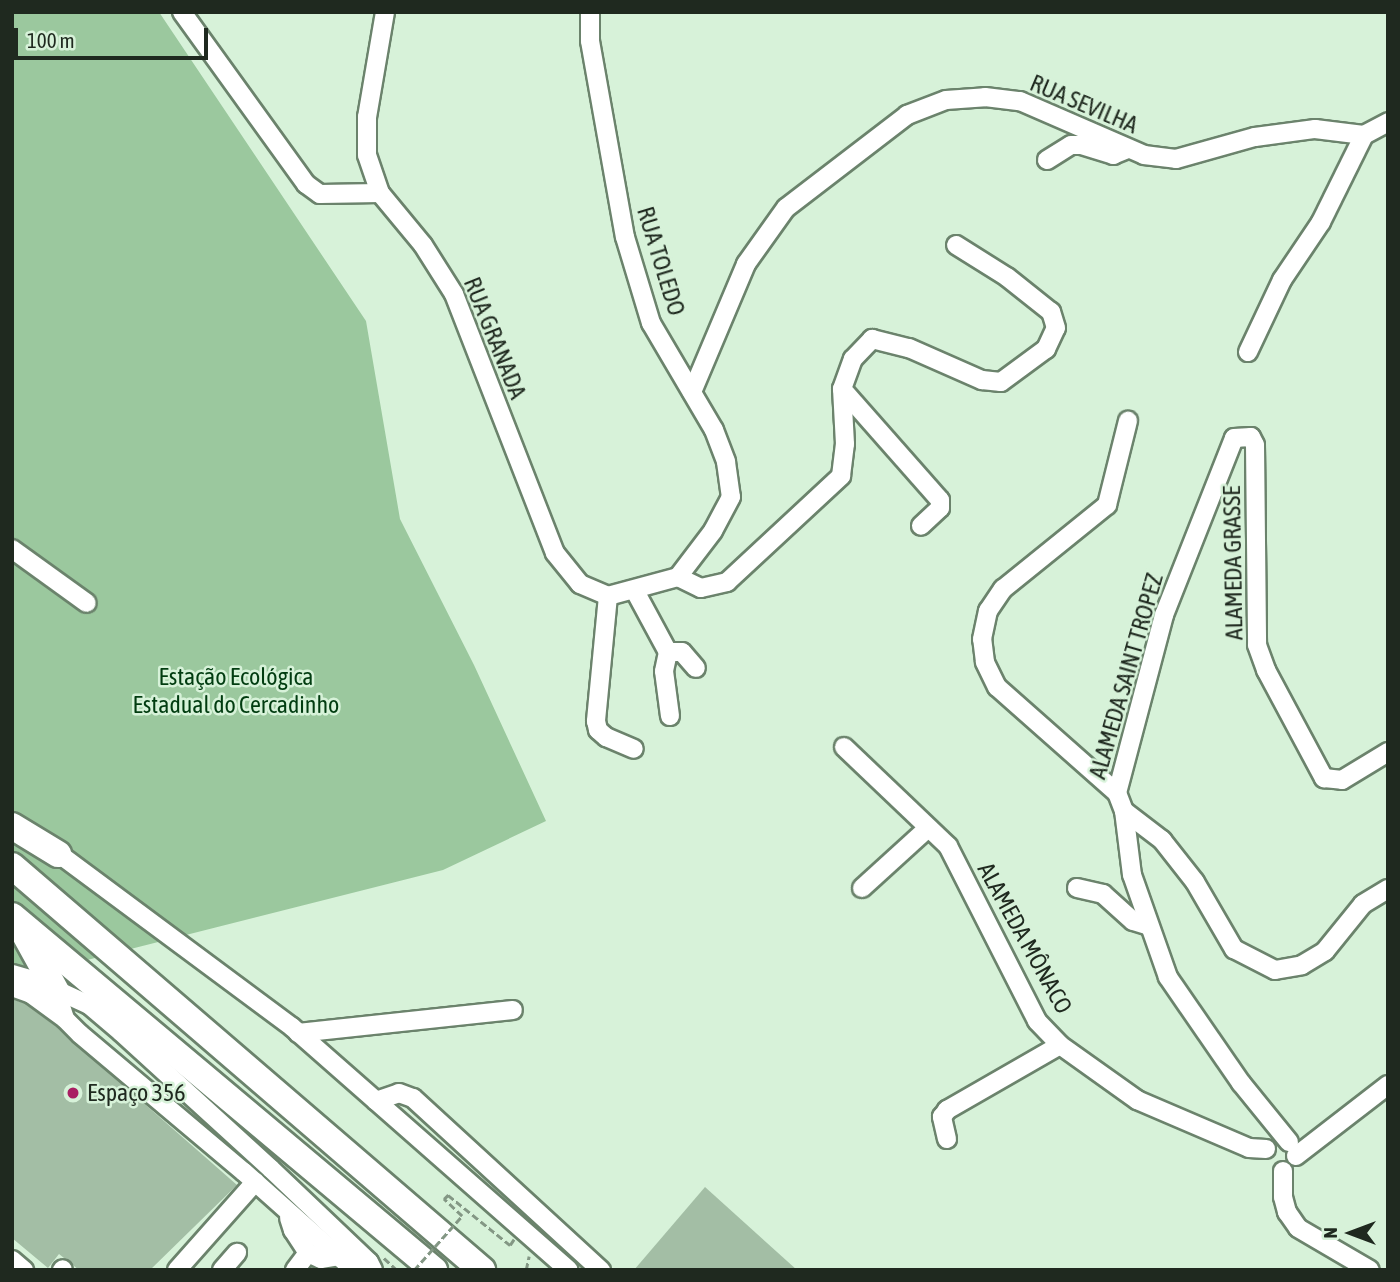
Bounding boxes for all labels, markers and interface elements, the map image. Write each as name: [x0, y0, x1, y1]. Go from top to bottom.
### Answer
scale bar: [18, 14, 212, 58]
text: 100 m: [27, 28, 75, 52]
street label: RUA SEVILHA: [1026, 68, 1142, 140]
street label: RUA TOLEDO: [631, 203, 691, 319]
street label: RUA GRANADA: [458, 273, 532, 403]
street label: ALAMEDA GRASSE: [1217, 486, 1249, 640]
street label: ALAMEDA SAINT TROPEZ: [1083, 570, 1169, 782]
park label: Estação Ecológica Estadual do Cercadinho: [133, 663, 339, 719]
street label: ALAMEDA MÔNACO: [972, 858, 1078, 1018]
place label: Espaço 356: [87, 1079, 186, 1107]
marker: Espaço 356: [65, 1085, 81, 1101]
north arrow: [1316, 1198, 1386, 1268]
text: N: [1319, 1227, 1341, 1239]

